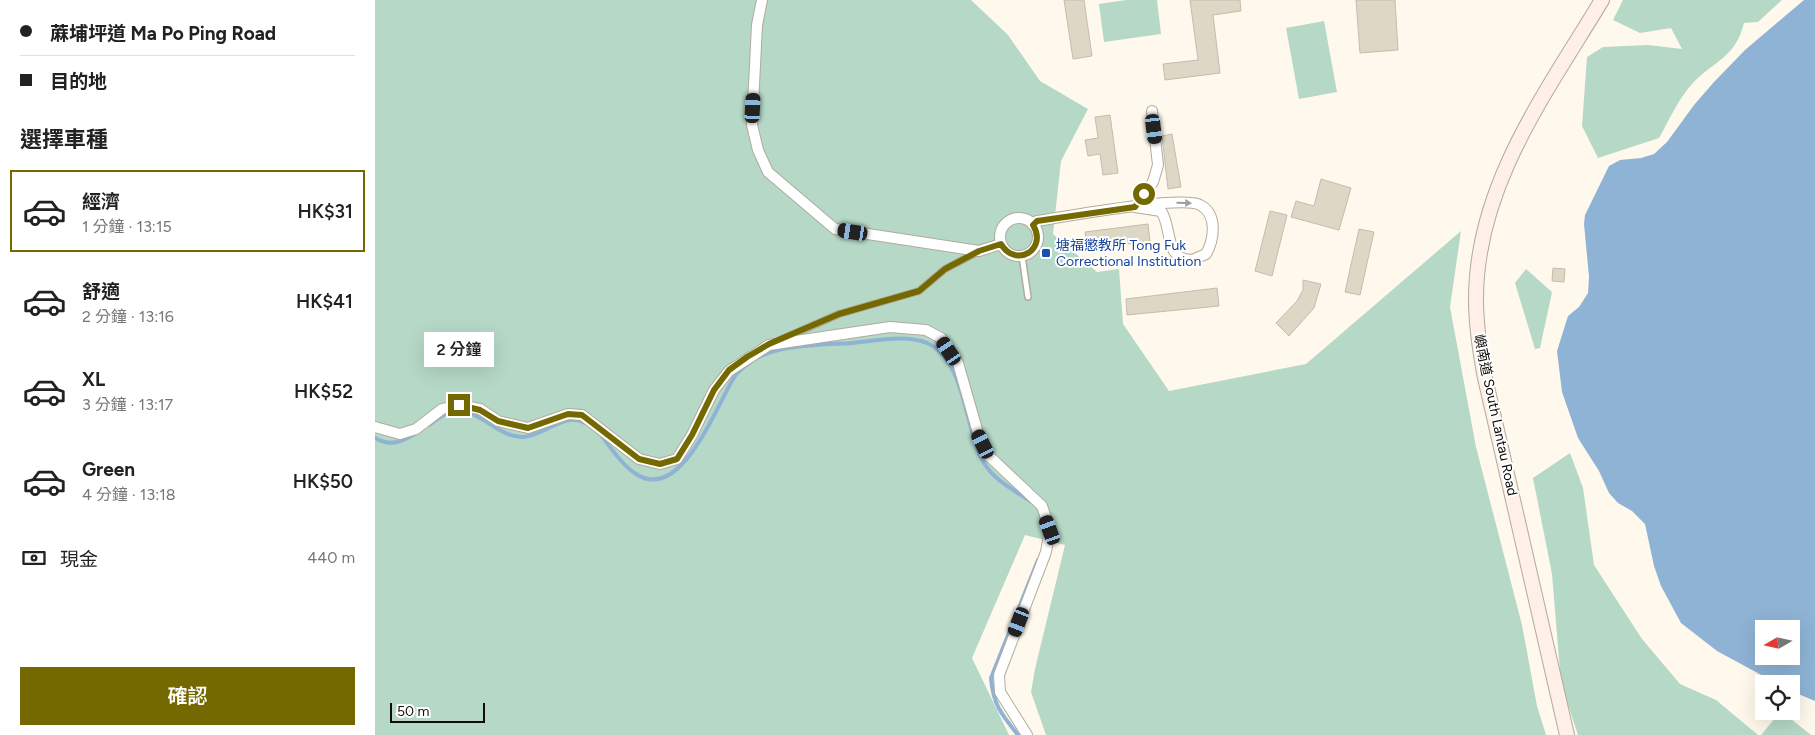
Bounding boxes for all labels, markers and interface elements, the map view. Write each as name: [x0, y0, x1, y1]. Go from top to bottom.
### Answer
text: 蔴埔坪道 Ma Po Ping Road: [50, 22, 276, 45]
text: 目的地: [50, 70, 107, 93]
car: [744, 93, 761, 123]
car: [1144, 113, 1163, 145]
text: 選擇車種: [20, 126, 108, 153]
route start: [1133, 183, 1155, 205]
icon: car: [22, 189, 67, 234]
text: 經濟: [82, 190, 120, 213]
text: HK$31: [297, 200, 353, 223]
one-way arrow: [1176, 200, 1192, 208]
text: 1 分鐘 · 13:15: [82, 217, 172, 236]
car: [837, 222, 868, 242]
place label: 塘福懲教所 Tong Fuk Correctional Institution: [1056, 237, 1201, 270]
marker: 塘福懲教所 Tong Fuk Correctional Institution: [1040, 247, 1052, 259]
icon: car: [22, 279, 67, 324]
text: 舒適: [82, 280, 120, 303]
text: HK$41: [296, 290, 353, 313]
text: 2 分鐘 · 13:16: [82, 307, 174, 326]
callout: 2 分鐘: [424, 332, 494, 368]
street label: 嶼南道 South Lantau Road: [1470, 333, 1521, 497]
car: [934, 334, 963, 368]
text: 2 分鐘: [437, 340, 482, 359]
text: XL: [82, 368, 105, 391]
icon: car: [22, 369, 67, 414]
text: HK$52: [294, 380, 353, 403]
route end: [448, 394, 470, 416]
text: 3 分鐘 · 13:17: [82, 395, 173, 414]
car: [969, 427, 996, 461]
text: Green: [82, 458, 135, 481]
icon: car: [22, 459, 67, 504]
text: HK$50: [293, 470, 353, 493]
text: 4 分鐘 · 13:18: [82, 485, 176, 504]
car: [1037, 513, 1062, 547]
icon: cash: [20, 544, 48, 572]
text: 現金: [60, 548, 98, 571]
text: 440 m: [307, 548, 355, 567]
car: [1006, 605, 1031, 639]
north arrow: [1755, 620, 1800, 665]
map controls: [1755, 620, 1800, 720]
button: 確認: [20, 667, 355, 725]
button: locate: [1755, 675, 1800, 720]
scale bar: [390, 700, 485, 723]
text: 50 m: [397, 703, 429, 720]

